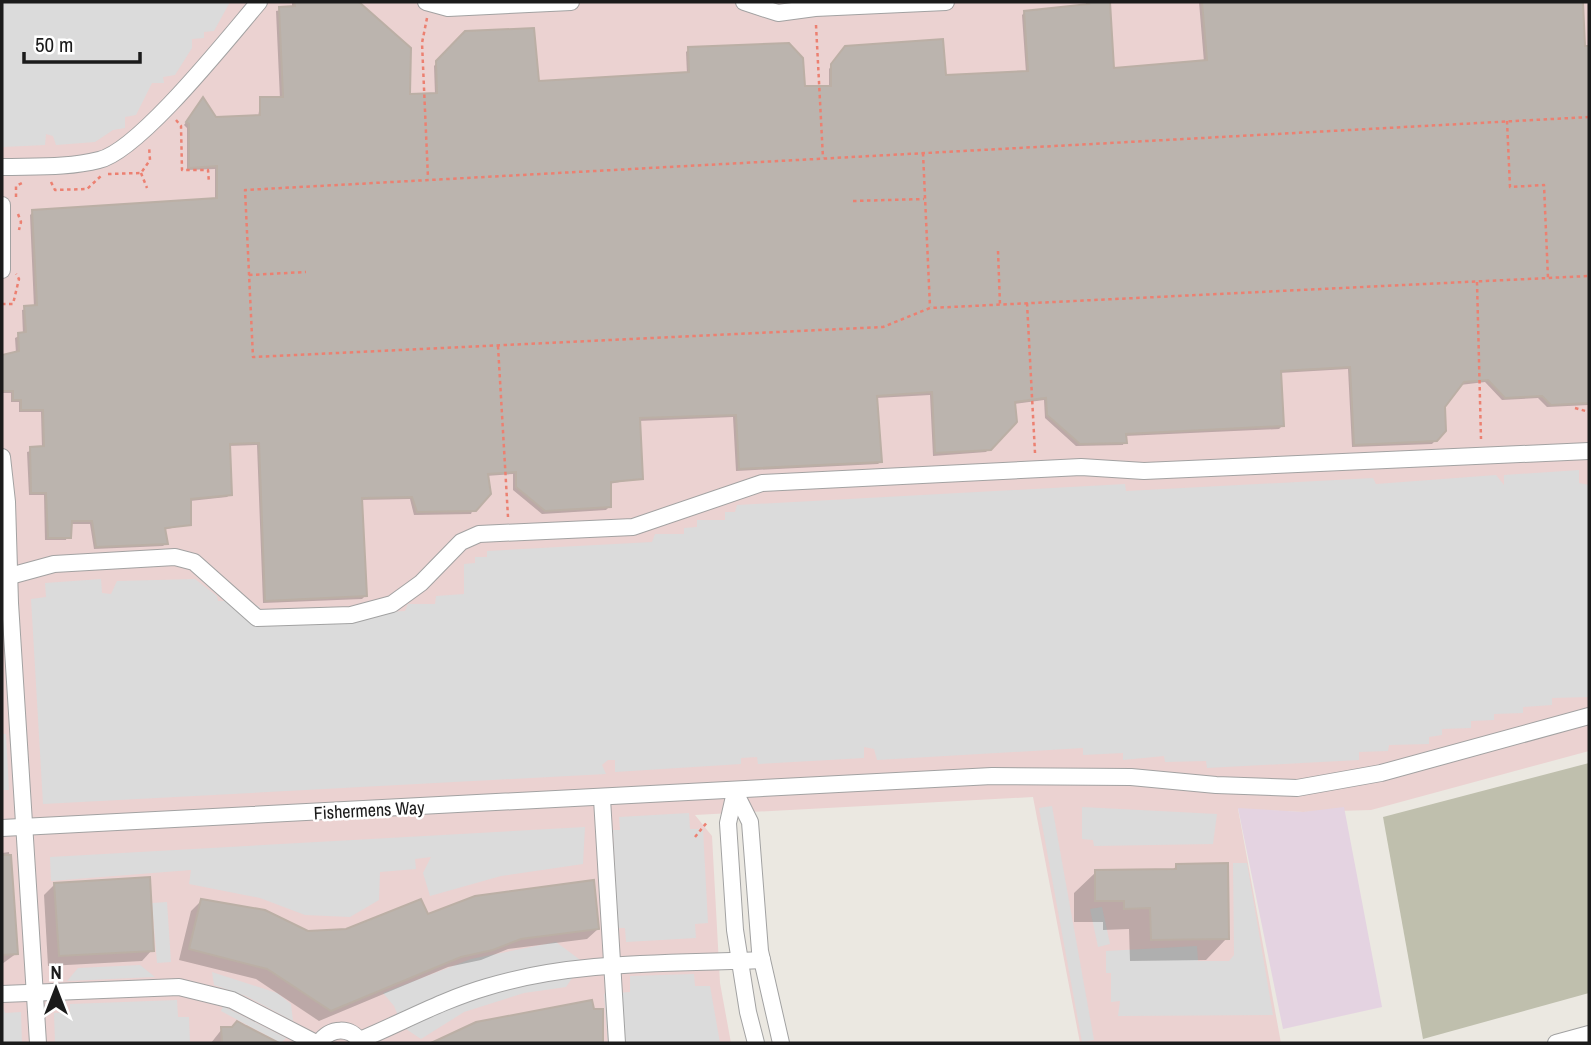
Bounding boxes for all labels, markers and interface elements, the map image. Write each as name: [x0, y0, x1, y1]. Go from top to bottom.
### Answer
scale bar: [24, 21, 140, 65]
text: 50 m: [35, 30, 73, 59]
street label: Fishermens Way: [313, 795, 426, 825]
north arrow: [21, 954, 91, 1024]
text: N: [50, 959, 62, 985]

